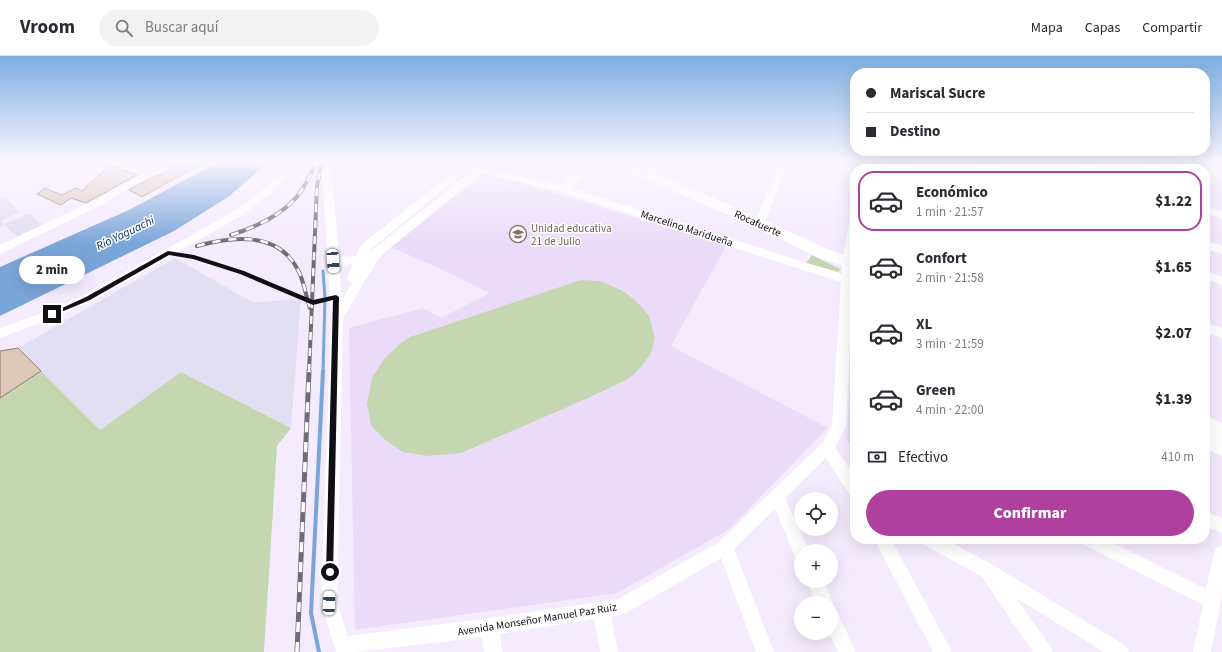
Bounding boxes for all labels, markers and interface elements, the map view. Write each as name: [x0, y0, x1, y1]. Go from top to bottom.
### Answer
search box: [99, 10, 379, 46]
text: Vroom: [20, 14, 75, 41]
icon: search: [113, 17, 135, 39]
text: Buscar aquí: [145, 17, 218, 38]
text: Mapa: [1031, 18, 1063, 38]
text: Capas: [1085, 18, 1120, 38]
text: Compartir: [1142, 18, 1202, 38]
text: Mariscal Sucre: [890, 83, 986, 104]
text: Destino: [890, 121, 940, 142]
text: Económico: [916, 182, 988, 203]
icon: car: [868, 183, 904, 219]
text: $1.22: [1155, 191, 1192, 212]
text: 1 min · 21:57: [916, 203, 984, 221]
street label: Marcelino Maridueña: [639, 206, 735, 250]
street label: Rocafuerte: [732, 206, 784, 241]
water label: Río Yaguachi: [93, 212, 157, 255]
place label: Unidad educativa 21 de Julio: [531, 221, 612, 249]
school or university icon: Unidad educativa 21 de Julio: [508, 224, 528, 244]
text: Confort: [916, 248, 967, 269]
car: [326, 249, 340, 273]
icon: car: [868, 249, 904, 285]
callout: 2 min: [19, 256, 85, 284]
text: $1.65: [1155, 257, 1192, 278]
text: 2 min: [36, 261, 68, 279]
text: 2 min · 21:58: [916, 269, 984, 287]
route end: [43, 305, 61, 323]
text: XL: [916, 314, 932, 335]
icon: car: [868, 315, 904, 351]
text: $2.07: [1155, 323, 1192, 344]
text: 3 min · 21:59: [916, 335, 984, 353]
text: Green: [916, 380, 956, 401]
icon: car: [868, 381, 904, 417]
text: $1.39: [1155, 389, 1192, 410]
text: 4 min · 22:00: [916, 401, 984, 419]
icon: cash: [866, 446, 888, 468]
text: Efectivo: [898, 447, 948, 468]
text: 410 m: [1161, 448, 1194, 466]
button: Confirmar: [866, 490, 1194, 536]
map controls: [794, 492, 838, 640]
button: locate: [794, 492, 838, 536]
button: +: [794, 544, 838, 588]
route start: [321, 563, 339, 581]
car: [323, 591, 335, 615]
button: −: [794, 596, 838, 640]
street label: Avenida Monseñor Manuel Paz Ruiz: [456, 599, 618, 639]

